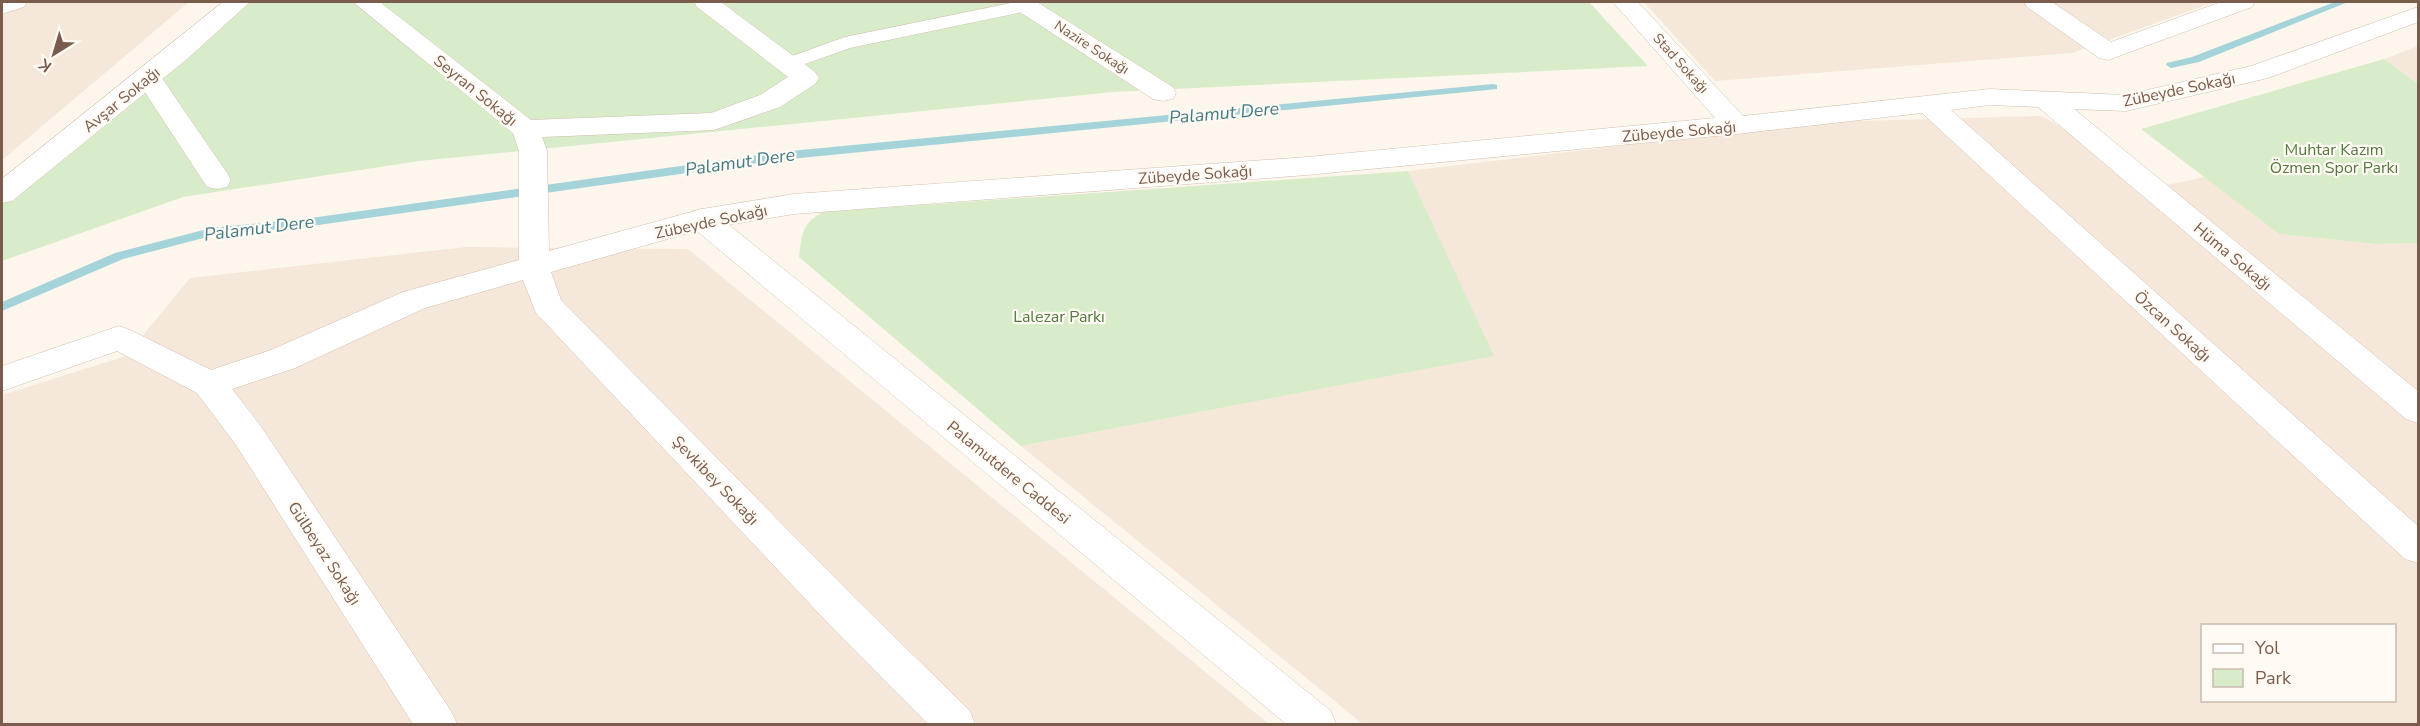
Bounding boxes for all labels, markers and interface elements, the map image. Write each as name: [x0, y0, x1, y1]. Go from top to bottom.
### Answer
street label: Nazire Sokağı: [1051, 16, 1133, 79]
north arrow: [24, 24, 84, 84]
street label: Stad Sokağı: [1649, 29, 1713, 98]
street label: Seyran Sokağı: [429, 50, 522, 131]
text: K: [34, 52, 56, 77]
street label: Avşar Sokağı: [78, 62, 165, 138]
street label: Zübeyde Sokağı: [2121, 67, 2237, 113]
water label: Palamut Dere: [1168, 96, 1281, 130]
street label: Zübeyde Sokağı: [1621, 116, 1737, 148]
park label: Muhtar Kazım Özmen Spor Parkı: [2270, 139, 2398, 179]
water label: Palamut Dere: [684, 142, 797, 182]
street label: Zübeyde Sokağı: [1137, 160, 1253, 190]
street label: Zübeyde Sokağı: [653, 199, 769, 245]
water label: Palamut Dere: [203, 209, 316, 247]
street label: Hüma Sokağı: [2189, 218, 2276, 296]
street label: Özcan Sokağı: [2129, 286, 2216, 367]
park label: Lalezar Parkı: [1013, 306, 1105, 328]
street label: Palamutdere Caddesi: [942, 416, 1075, 530]
street label: Şevkibey Sokağı: [667, 431, 764, 530]
street label: Gülbeyaz Sokağı: [282, 498, 366, 610]
legend: [2201, 624, 2396, 702]
text: Yol: [2254, 636, 2280, 660]
text: Park: [2255, 666, 2292, 690]

